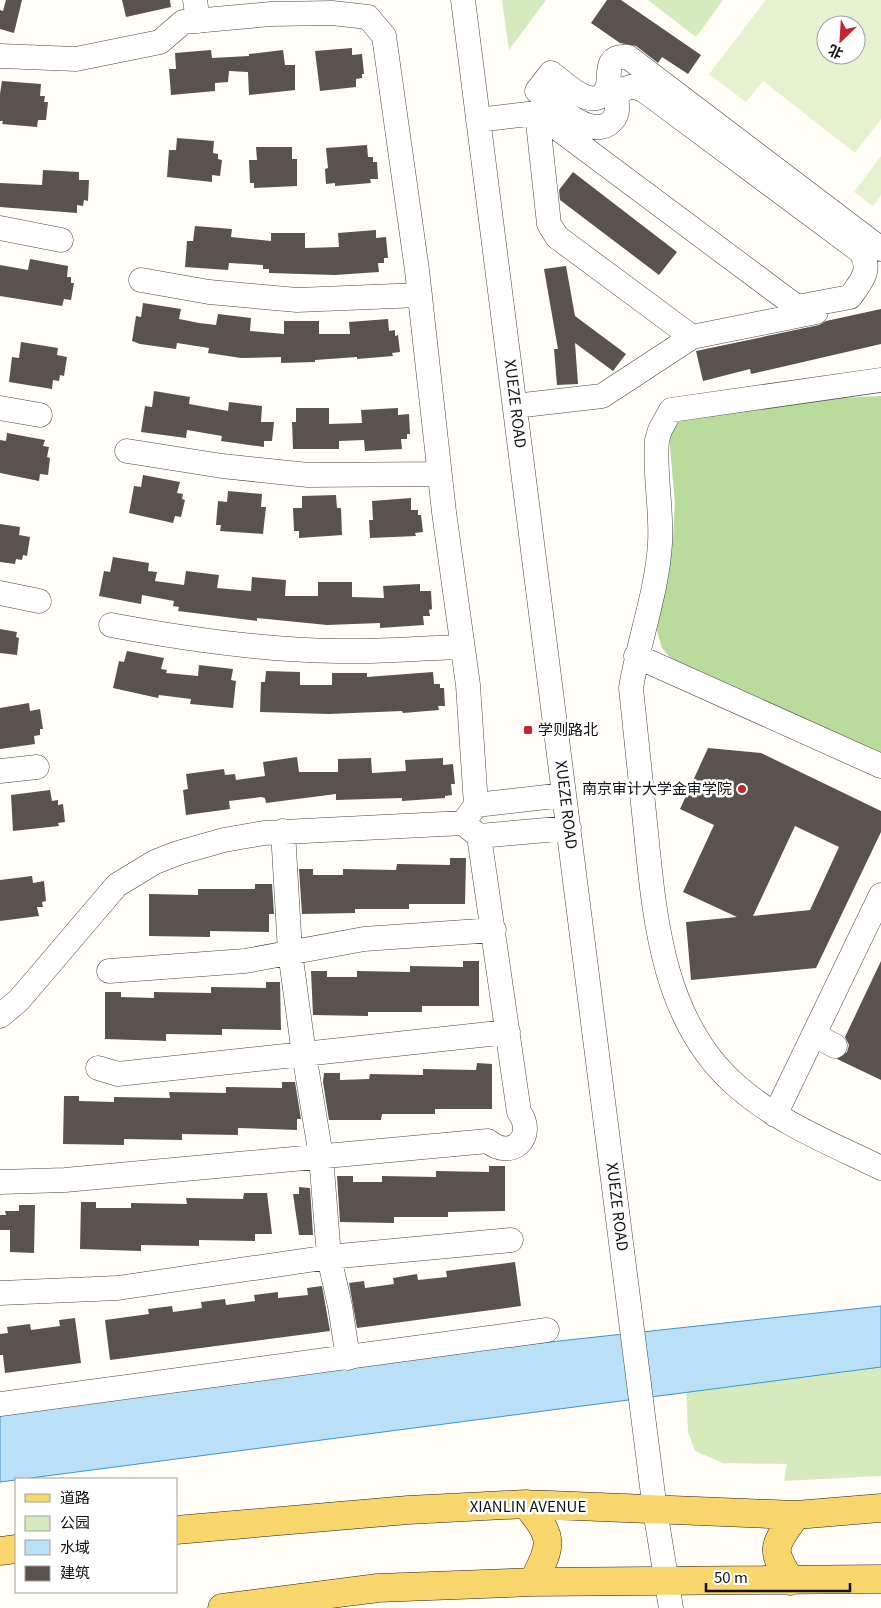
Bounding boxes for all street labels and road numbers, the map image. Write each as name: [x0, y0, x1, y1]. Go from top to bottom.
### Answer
street label: XUEZE ROAD: [501, 358, 532, 449]
street label: XUEZE ROAD: [552, 759, 583, 850]
street label: XUEZE ROAD: [603, 1161, 634, 1252]
street label: XIANLIN AVENUE: [470, 1495, 586, 1516]

